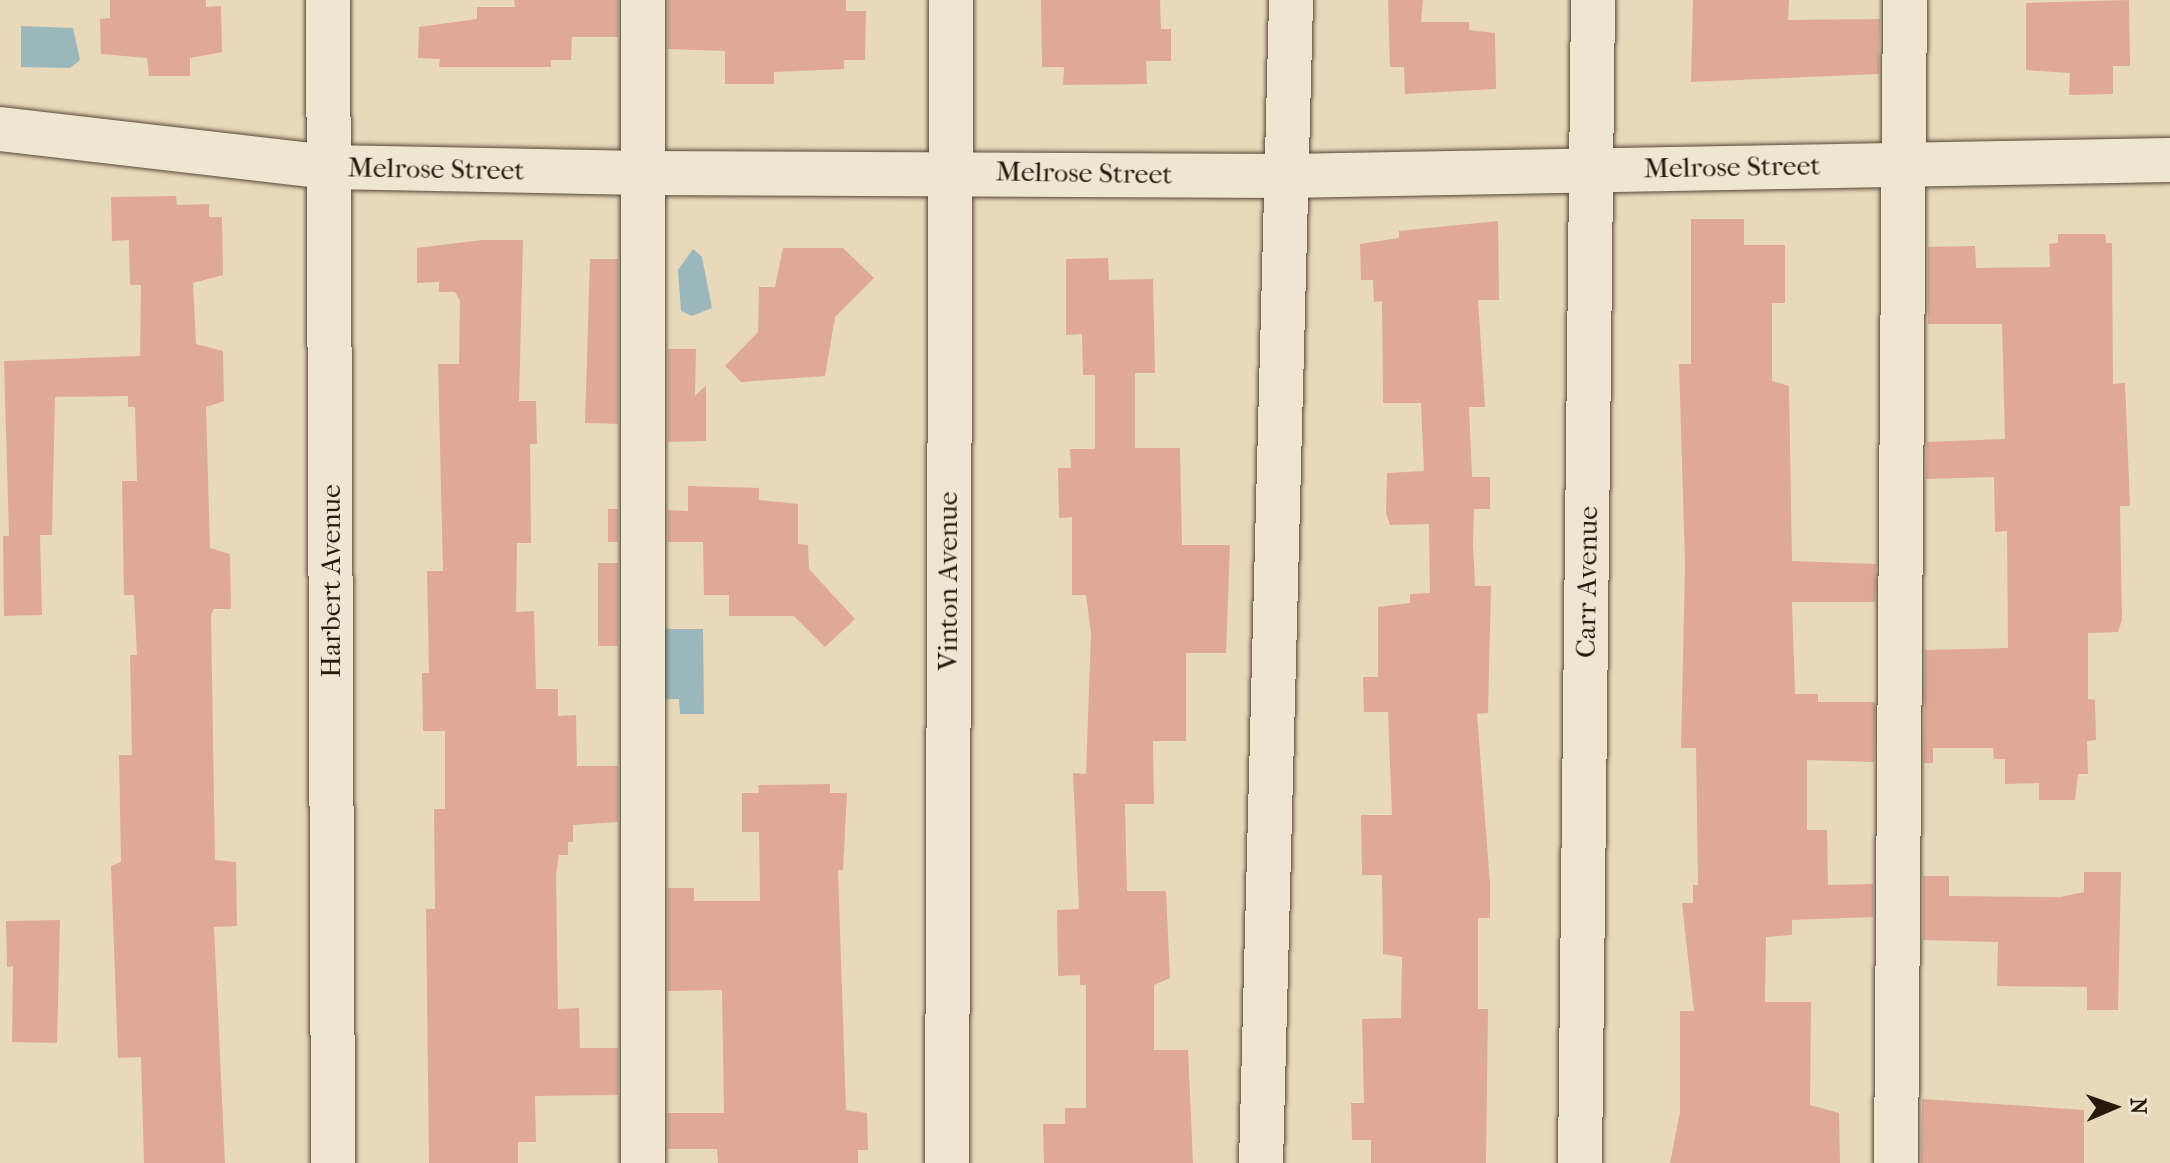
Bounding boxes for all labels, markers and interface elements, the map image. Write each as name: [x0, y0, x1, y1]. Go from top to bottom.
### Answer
street label: Melrose Street: [1643, 149, 1821, 185]
street label: Melrose Street: [347, 151, 525, 187]
street label: Melrose Street: [995, 155, 1173, 191]
street label: Harbert Avenue: [314, 484, 348, 678]
street label: Vinton Avenue: [931, 491, 965, 671]
street label: Carr Avenue: [1569, 506, 1605, 658]
north arrow: [2074, 1067, 2154, 1147]
text: N: [2125, 1097, 2151, 1115]

